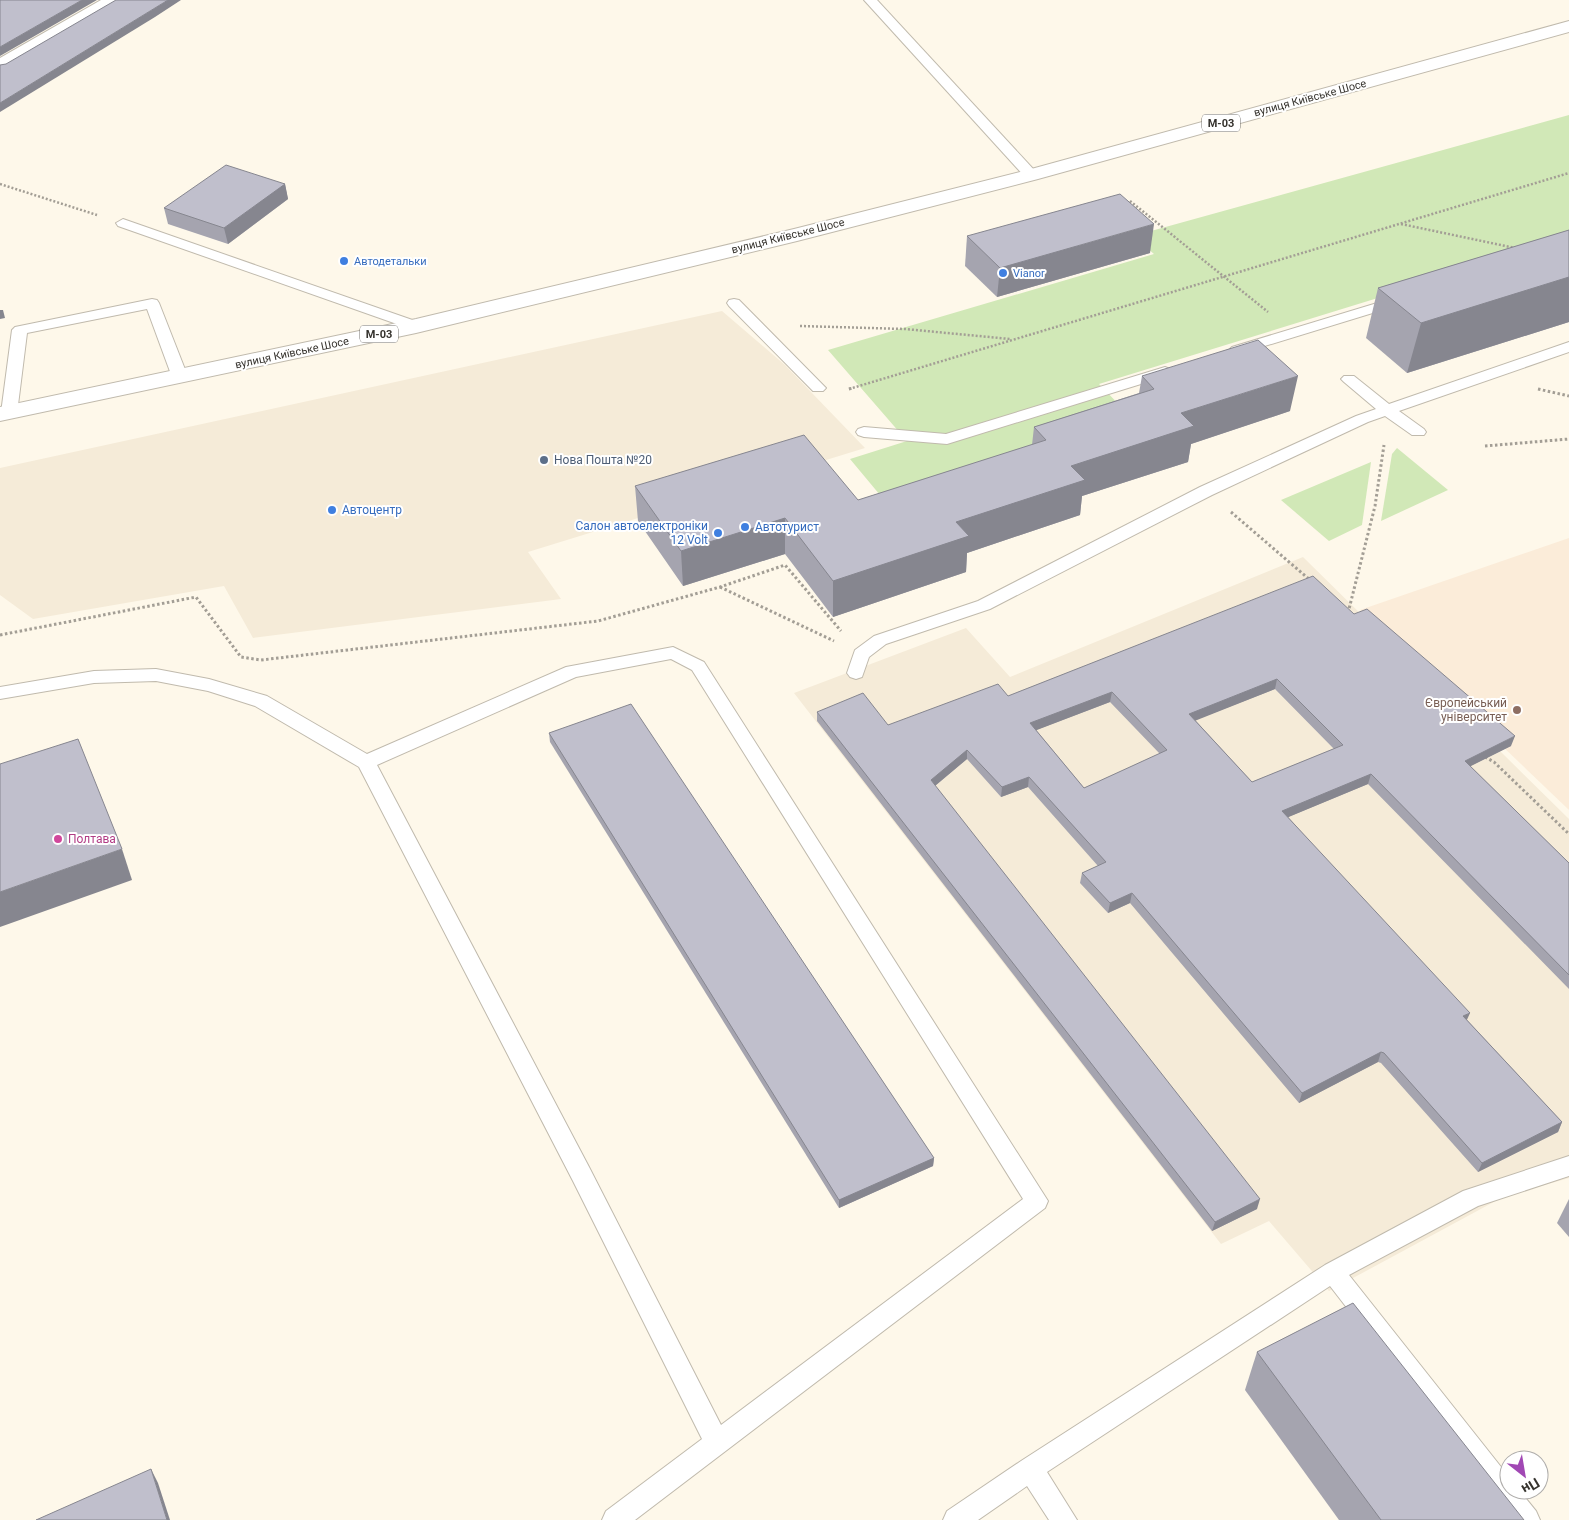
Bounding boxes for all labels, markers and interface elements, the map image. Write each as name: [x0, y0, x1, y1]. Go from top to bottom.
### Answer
street label: вулиця Київське Шосе: [1252, 77, 1368, 119]
road number: М-03: [1202, 115, 1240, 132]
street label: вулиця Київське Шосе: [730, 216, 846, 256]
marker: Автодетальки: [338, 255, 350, 267]
place label: Автодетальки: [354, 255, 427, 268]
marker: Vianor: [997, 267, 1009, 279]
place label: Vianor: [1013, 267, 1045, 280]
road number: М-03: [360, 326, 398, 342]
street label: вулиця Київське Шосе: [234, 335, 350, 371]
place label: Нова Пошта №20: [554, 453, 652, 467]
marker: Нова Пошта №20: [538, 454, 550, 466]
place label: Автоцентр: [342, 503, 402, 517]
marker: Автоцентр: [326, 504, 338, 516]
place label: Салон автоелектроніки 12 Volt: [576, 519, 708, 547]
place label: Автотурист: [755, 520, 819, 534]
marker: Автотурист: [739, 521, 751, 533]
marker: Салон автоелектроніки 12 Volt: [712, 527, 724, 539]
place label: Європейський університет: [1425, 696, 1507, 724]
marker: Європейський університет: [1511, 704, 1523, 716]
place label: Полтава: [68, 832, 116, 846]
marker: Полтава: [52, 833, 64, 845]
north arrow: [1499, 1450, 1549, 1500]
text: Пн: [1519, 1475, 1542, 1498]

